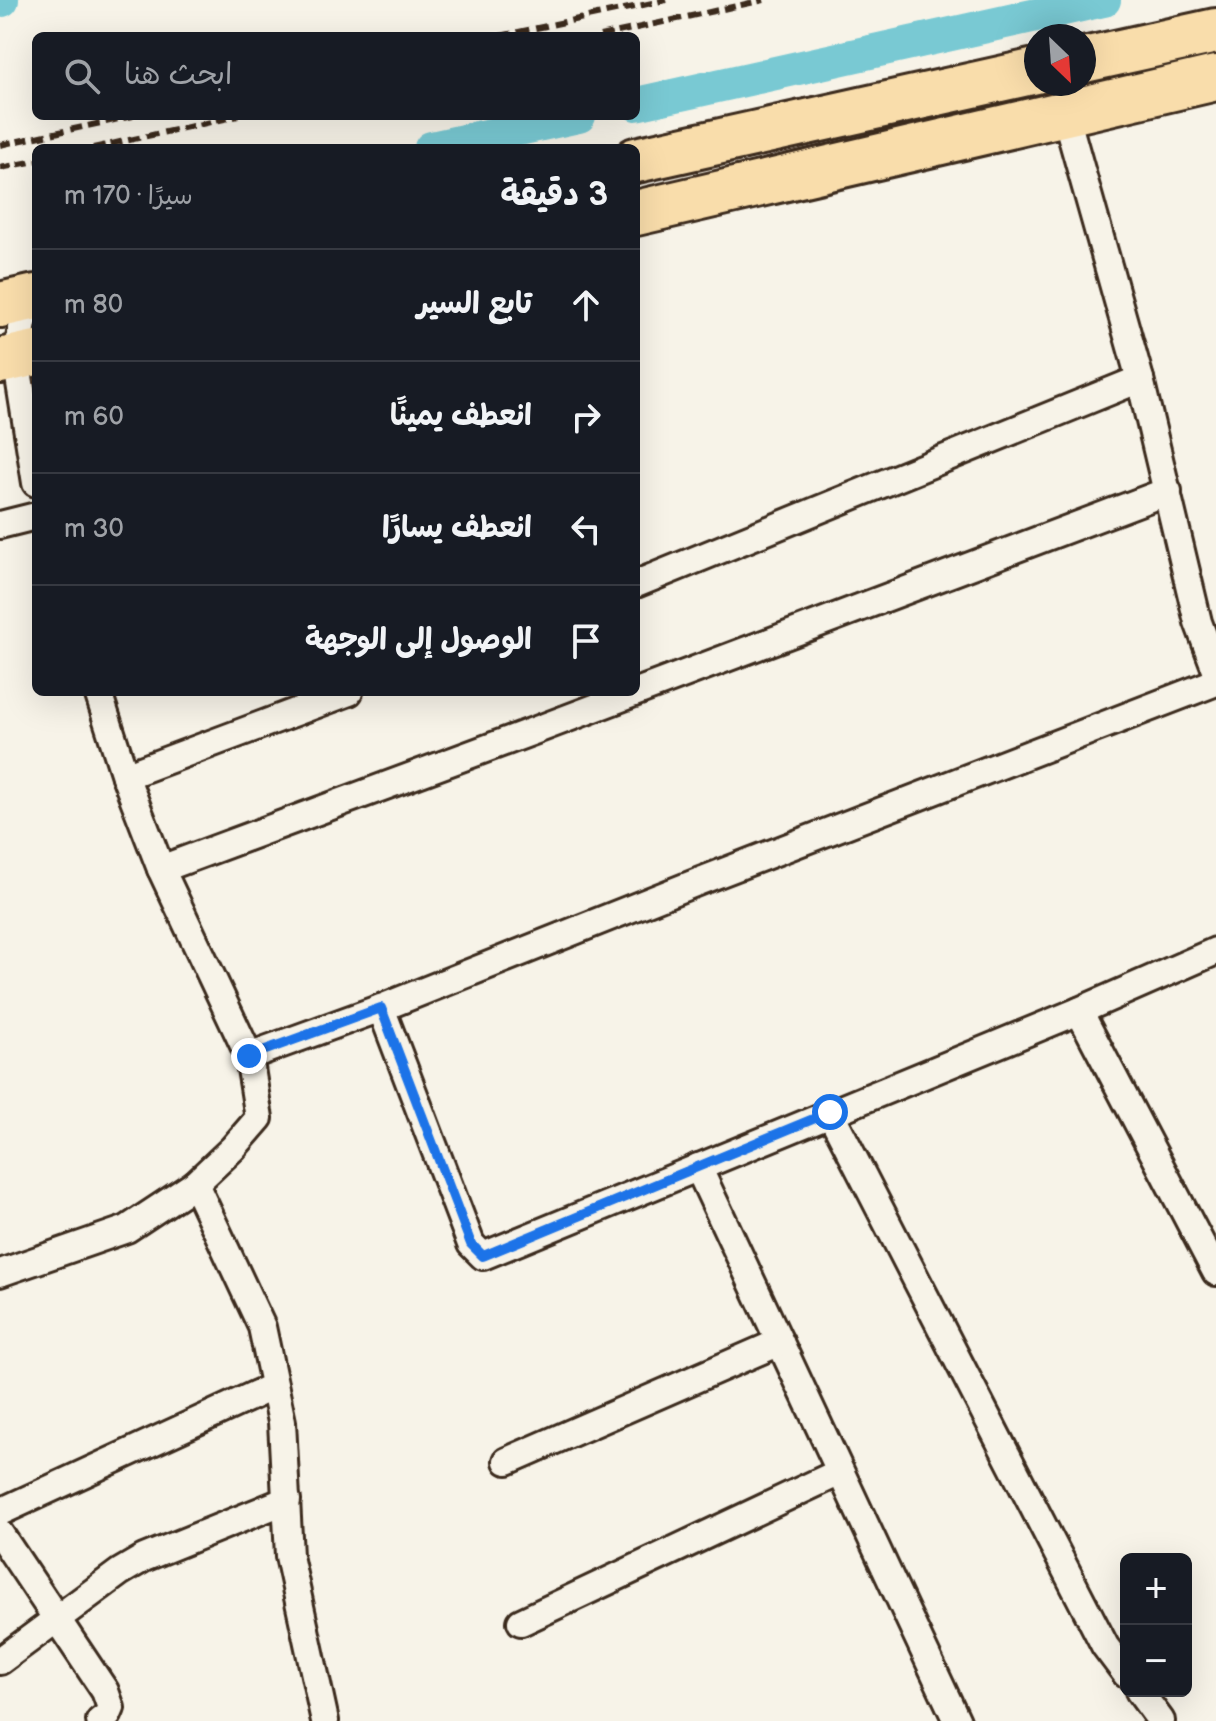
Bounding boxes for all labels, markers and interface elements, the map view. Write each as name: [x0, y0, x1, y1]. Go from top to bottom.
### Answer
north arrow: [1024, 24, 1096, 96]
search box: [32, 32, 640, 120]
icon: search: [60, 54, 104, 98]
text: ابحث هنا: [124, 57, 232, 93]
text: 3 دقيقة: [501, 174, 608, 215]
text: سيرًا · 170 m: [64, 181, 193, 212]
icon: ahead: [564, 283, 608, 327]
text: تابع السير: [417, 286, 532, 322]
text: 80 m: [64, 290, 123, 321]
icon: right: [564, 395, 608, 439]
text: انعطف يمينًا: [390, 398, 532, 434]
text: 60 m: [64, 402, 124, 433]
icon: left: [564, 507, 608, 551]
text: انعطف يسارًا: [382, 510, 532, 546]
text: 30 m: [64, 514, 124, 545]
icon: arrive: [564, 619, 608, 663]
text: الوصول إلى الوجهة: [305, 622, 532, 658]
route end: [231, 1038, 267, 1074]
route start: [812, 1094, 848, 1130]
map controls: [1120, 1553, 1192, 1697]
button: +: [1120, 1553, 1192, 1625]
button: −: [1120, 1625, 1192, 1697]

